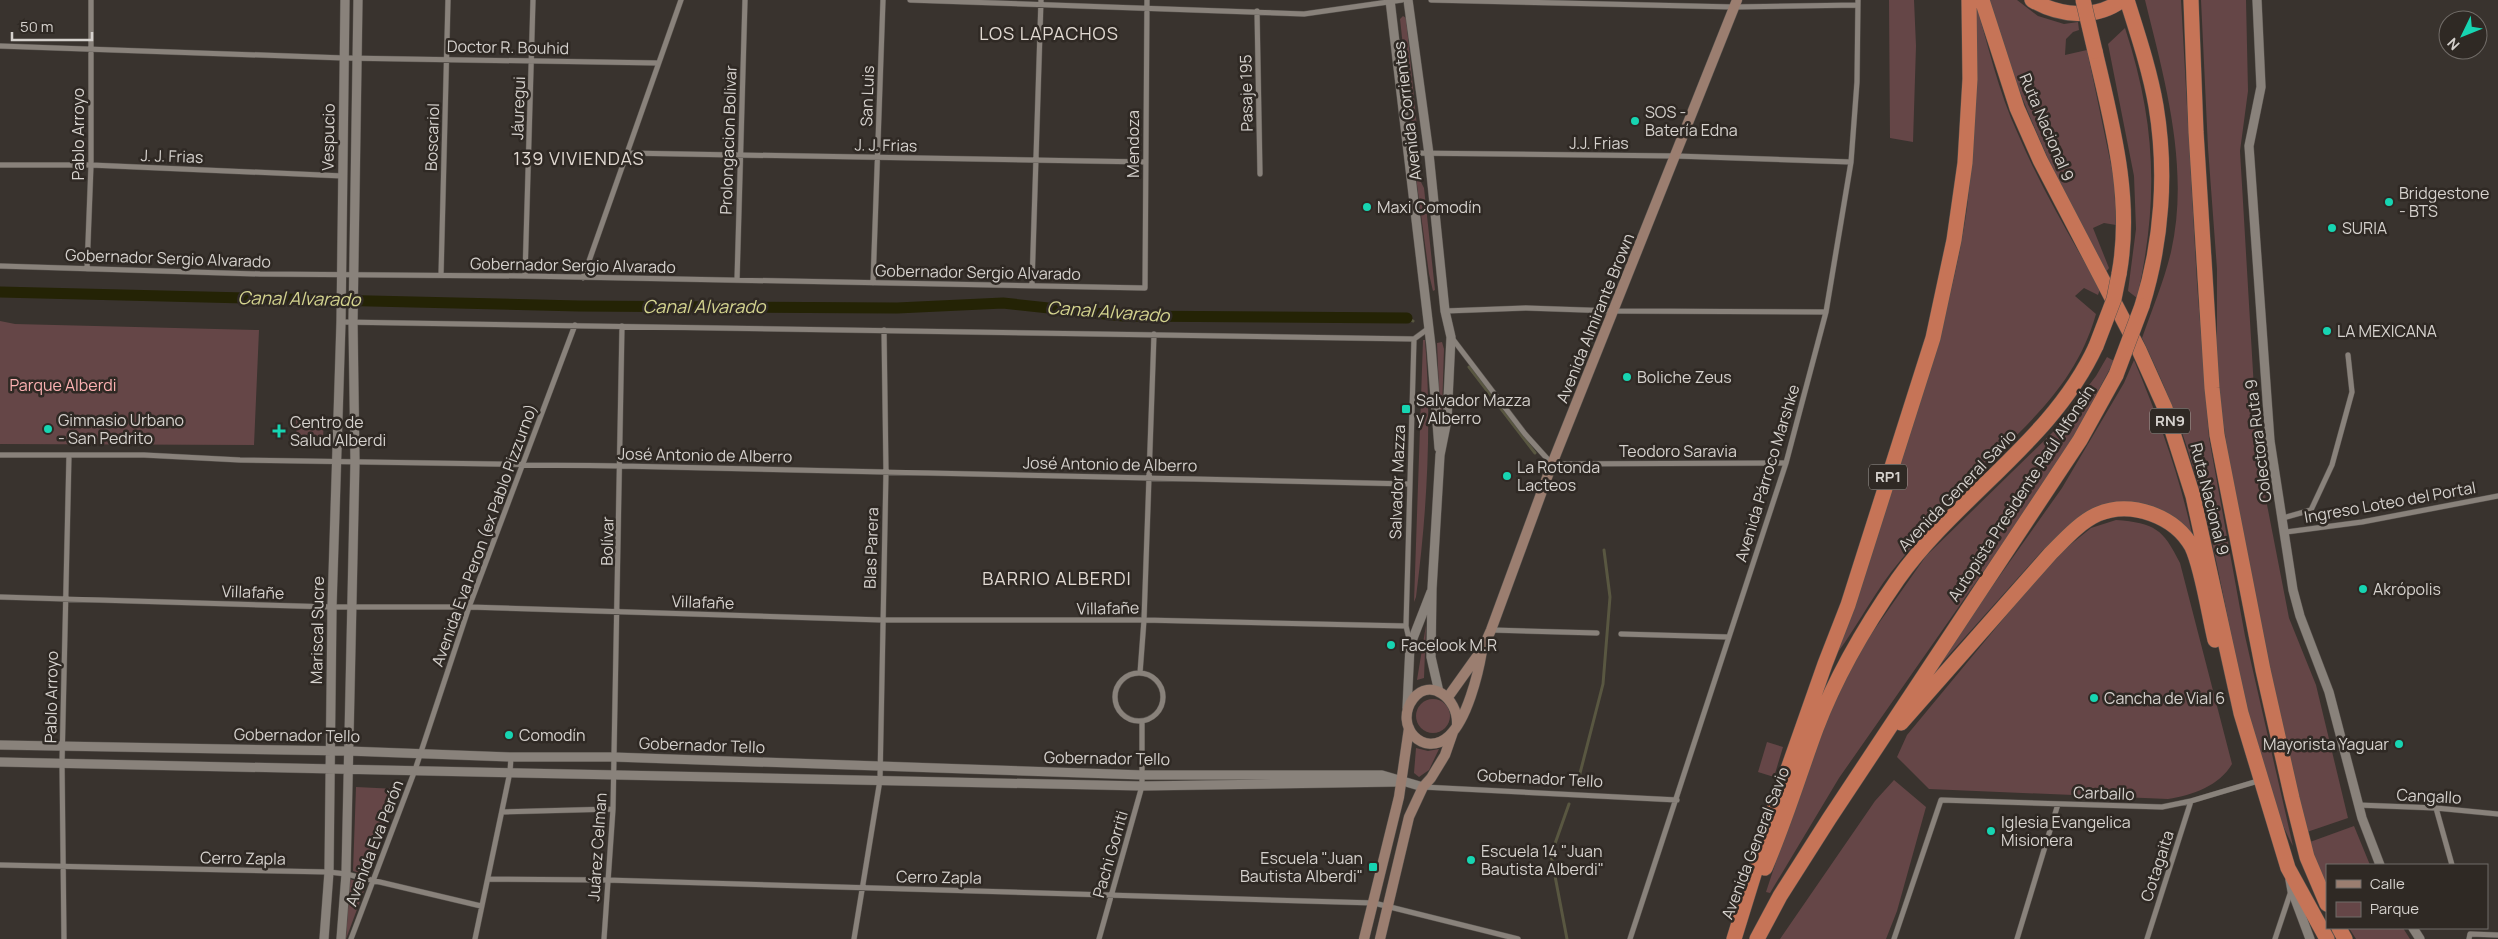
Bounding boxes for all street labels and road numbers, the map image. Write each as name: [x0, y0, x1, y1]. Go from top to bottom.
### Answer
street label: Doctor R. Bouhid: [447, 35, 569, 59]
street label: Avenida Corrientes: [1388, 40, 1426, 182]
street label: Pasaje 195: [1234, 54, 1258, 132]
street label: Prolongacion Bolivar: [714, 65, 742, 215]
street label: San Luis: [855, 65, 879, 127]
street label: Ruta Nacional 9: [2014, 70, 2080, 184]
street label: Jáuregui: [506, 76, 530, 140]
street label: Pablo Arroyo: [67, 88, 89, 180]
street label: Vespucio: [316, 103, 340, 171]
street label: Boscariol: [420, 103, 444, 171]
street label: Mendoza: [1122, 110, 1144, 178]
street label: J.J. Frias: [1569, 132, 1629, 154]
street label: J. J. Frias: [855, 133, 917, 157]
street label: J. J. Frias: [140, 144, 204, 168]
street label: Avenida Almirante Brown: [1551, 230, 1639, 406]
street label: Gobernador Sergio Alvarado: [65, 243, 271, 273]
street label: Gobernador Sergio Alvarado: [470, 252, 676, 278]
street label: Gobernador Sergio Alvarado: [875, 259, 1081, 285]
street label: Colectora Ruta 9: [2240, 378, 2276, 504]
street label: Autopista Presidente Raúl Alfonsín: [1943, 380, 2099, 606]
street label: Avenida Párroco Marshke: [1730, 382, 1804, 564]
street label: Avenida Eva Peron (ex Pablo Pizzurno): [426, 400, 542, 670]
road number: RN9: [2150, 408, 2190, 434]
street label: Salvador Mazza: [1384, 424, 1410, 540]
street label: Avenida General Savio: [1893, 424, 2021, 556]
street label: Teodoro Saravia: [1619, 440, 1737, 462]
street label: Ruta Nacional 9: [2185, 441, 2235, 557]
street label: José Antonio de Alberro: [618, 442, 792, 468]
street label: José Antonio de Alberro: [1023, 451, 1197, 477]
road number: RP1: [1869, 464, 1907, 490]
street label: Ingreso Loteo del Portal: [2302, 476, 2478, 528]
street label: Blas Parera: [859, 507, 883, 589]
street label: Bolívar: [596, 516, 618, 566]
street label: Mariscal Sucre: [305, 576, 329, 684]
street label: Villafañe: [221, 580, 285, 604]
street label: Villafañe: [671, 590, 735, 614]
street label: Villafañe: [1077, 596, 1139, 620]
street label: Pablo Arroyo: [39, 651, 63, 743]
street label: Gobernador Tello: [234, 723, 360, 747]
street label: Gobernador Tello: [639, 732, 765, 758]
street label: Gobernador Tello: [1044, 746, 1170, 770]
street label: Gobernador Tello: [1476, 764, 1604, 792]
street label: Avenida General Savio: [1716, 764, 1794, 922]
street label: Avenida Eva Perón: [340, 777, 408, 909]
street label: Carballo: [2073, 781, 2135, 805]
street label: Cangallo: [2396, 783, 2462, 809]
street label: Juárez Celman: [582, 792, 612, 902]
street label: Pachi Gorriti: [1087, 808, 1133, 900]
street label: Cotagaita: [2135, 828, 2179, 904]
street label: Cerro Zapla: [200, 846, 286, 870]
street label: Cerro Zapla: [896, 865, 982, 889]

